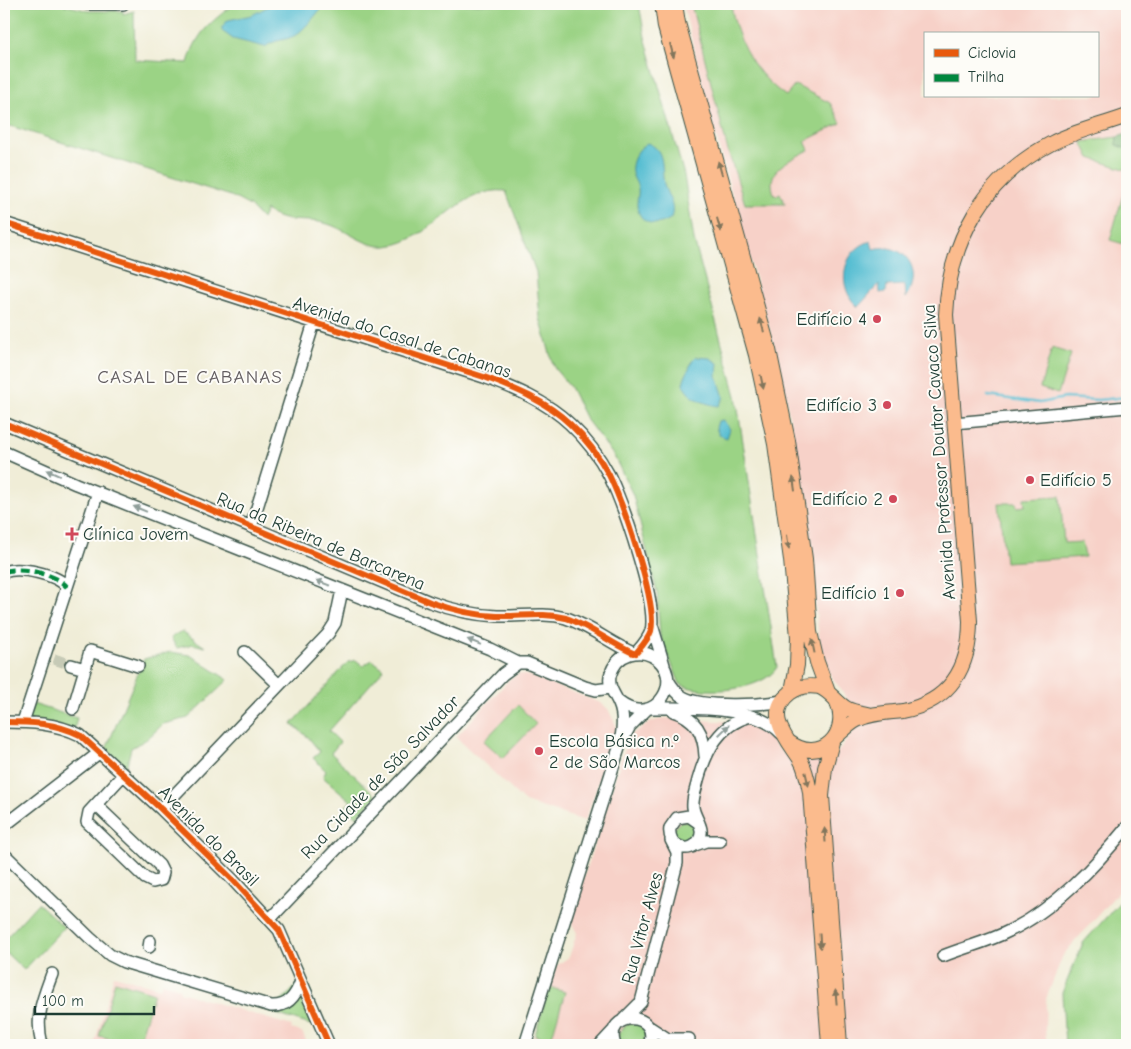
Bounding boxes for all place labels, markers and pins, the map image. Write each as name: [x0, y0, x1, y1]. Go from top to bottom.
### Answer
place label: Edifício 4: [796, 309, 867, 330]
marker: Edifício 4: [871, 313, 883, 325]
place label: Edifício 3: [806, 395, 877, 416]
marker: Edifício 3: [881, 399, 893, 411]
place label: Edifício 5: [1040, 470, 1112, 491]
marker: Edifício 5: [1024, 474, 1036, 486]
place label: Edifício 2: [812, 489, 883, 510]
marker: Edifício 2: [887, 493, 899, 505]
place label: Clínica Jovem: [83, 524, 189, 545]
marker: Clínica Jovem: [65, 527, 79, 541]
place label: Edifício 1: [821, 583, 890, 604]
marker: Edifício 1: [894, 587, 906, 599]
place label: Escola Básica n.º 2 de São Marcos: [549, 731, 680, 773]
marker: Escola Básica n.º 2 de São Marcos: [533, 745, 545, 757]

